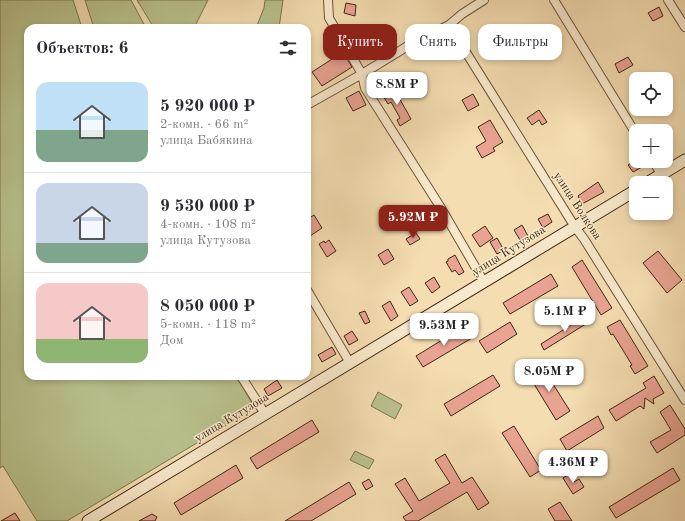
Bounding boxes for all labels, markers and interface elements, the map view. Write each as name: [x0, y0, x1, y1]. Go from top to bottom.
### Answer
chip: Купить: [323, 24, 397, 60]
chip: Снять: [405, 24, 470, 60]
chip: Фильтры: [478, 24, 562, 60]
icon: filters: [277, 37, 299, 59]
text: Объектов: 6: [36, 40, 128, 57]
pin: 8.8M ₽: [364, 72, 430, 106]
map controls: [629, 72, 673, 220]
button: locate: [629, 72, 673, 116]
text: 8.8M ₽: [375, 78, 419, 91]
icon: home: [68, 98, 116, 146]
text: 5 920 000 ₽: [160, 98, 255, 115]
text: 2-комн. · 66 m²: [160, 118, 248, 131]
button: +: [629, 124, 673, 168]
text: улица Бабякина: [160, 134, 253, 147]
street label: улица Волкова: [551, 170, 603, 242]
button: −: [629, 176, 673, 220]
text: 9 530 000 ₽: [160, 198, 255, 215]
icon: home: [68, 199, 116, 247]
pin: 5.92M ₽: [376, 205, 450, 239]
text: 5.92M ₽: [388, 211, 438, 224]
text: 4-комн. · 108 m²: [160, 218, 256, 231]
street label: улица Кутузова: [470, 224, 548, 278]
text: улица Кутузова: [160, 234, 251, 247]
text: 8 050 000 ₽: [160, 298, 255, 315]
icon: home: [68, 299, 116, 347]
pin: 5.1M ₽: [532, 299, 598, 333]
text: 5.1M ₽: [543, 305, 587, 318]
pin: 9.53M ₽: [407, 313, 481, 347]
text: 5-комн. · 118 m²: [160, 318, 256, 331]
text: 9.53M ₽: [419, 319, 469, 332]
text: Дом: [160, 334, 184, 347]
pin: 8.05M ₽: [512, 359, 586, 393]
text: 8.05M ₽: [524, 365, 574, 378]
street label: улица Кутузова: [193, 391, 271, 445]
pin: 4.36M ₽: [536, 450, 610, 484]
text: 4.36M ₽: [548, 456, 598, 469]

